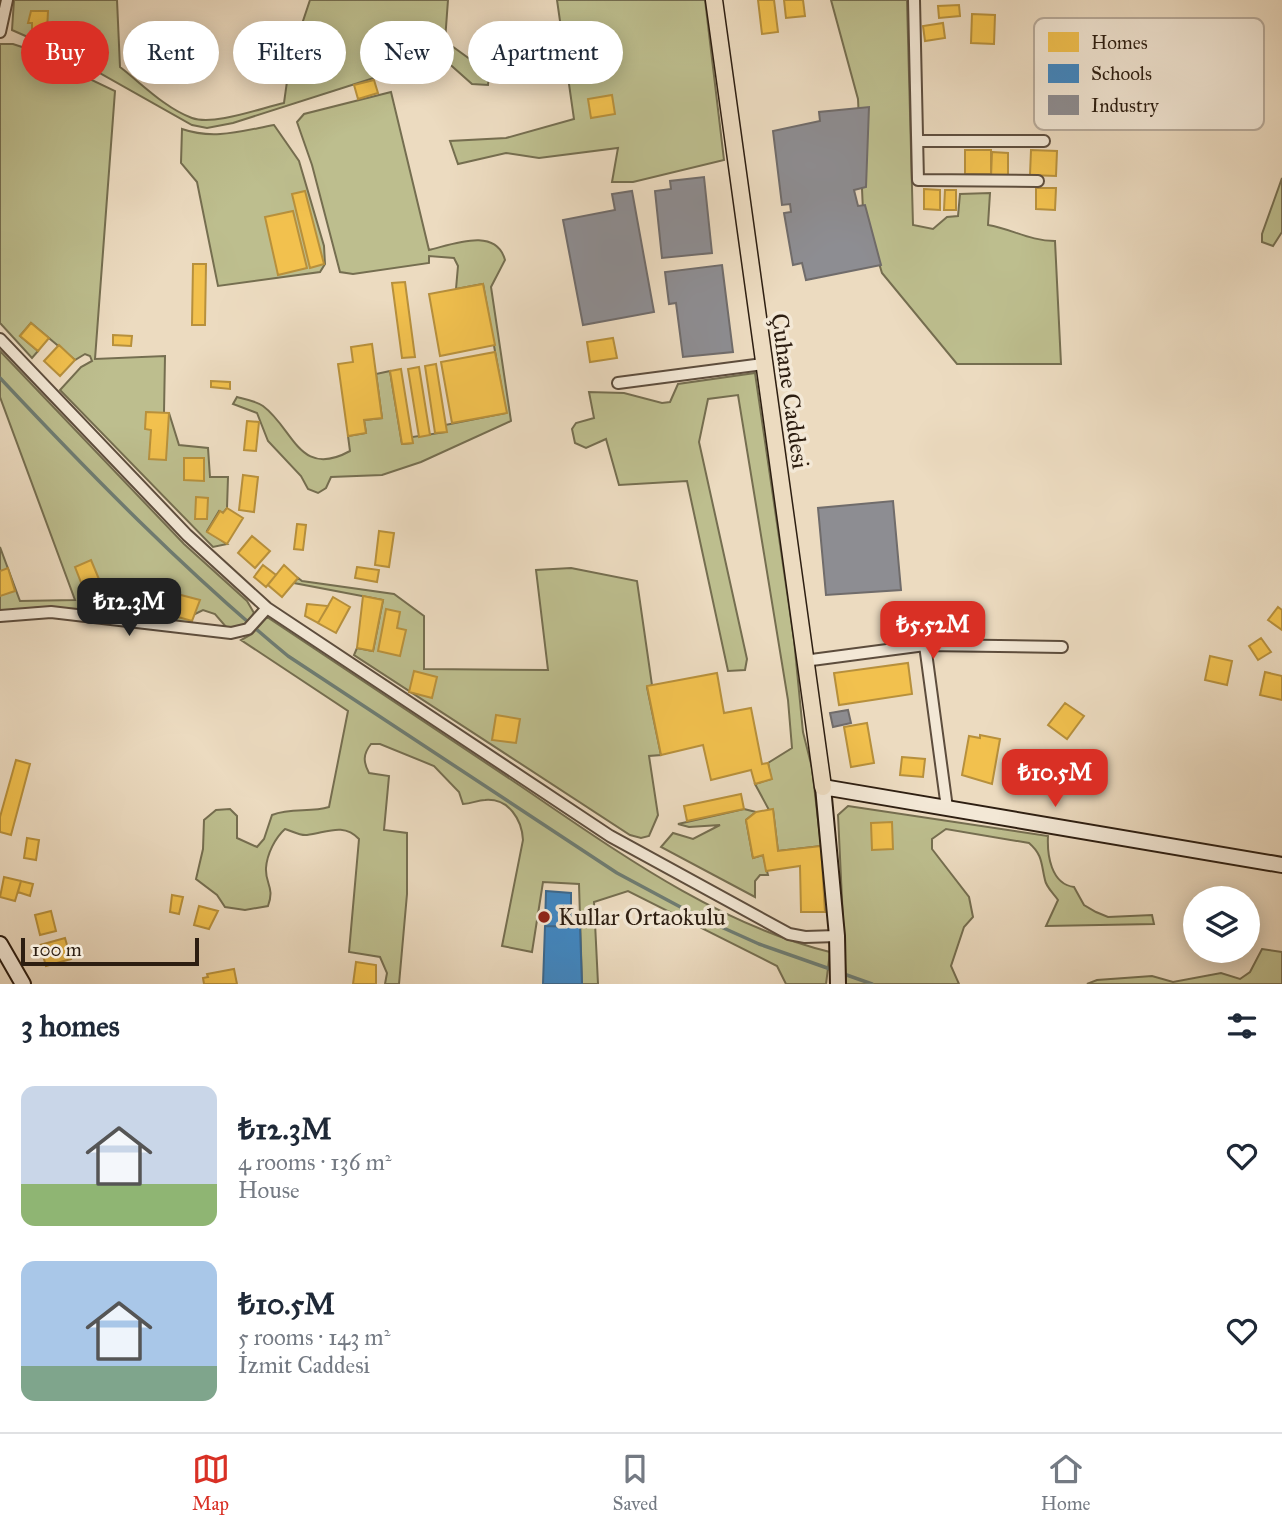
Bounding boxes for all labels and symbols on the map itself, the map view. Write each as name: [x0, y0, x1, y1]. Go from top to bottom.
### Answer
legend: [1034, 18, 1264, 130]
text: Homes: [1091, 31, 1148, 54]
text: Schools: [1091, 62, 1152, 85]
text: Industry: [1091, 94, 1160, 117]
street label: Çuhane Caddesi: [764, 311, 816, 471]
pin: ₺12.3M: [72, 578, 186, 638]
pin: ₺5.52M: [876, 602, 990, 661]
pin: ₺10.5M: [998, 750, 1112, 809]
place label: Kullar Ortaokulu: [558, 902, 726, 932]
marker: Kullar Ortaokulu: [536, 909, 552, 925]
scale bar: [21, 935, 200, 967]

